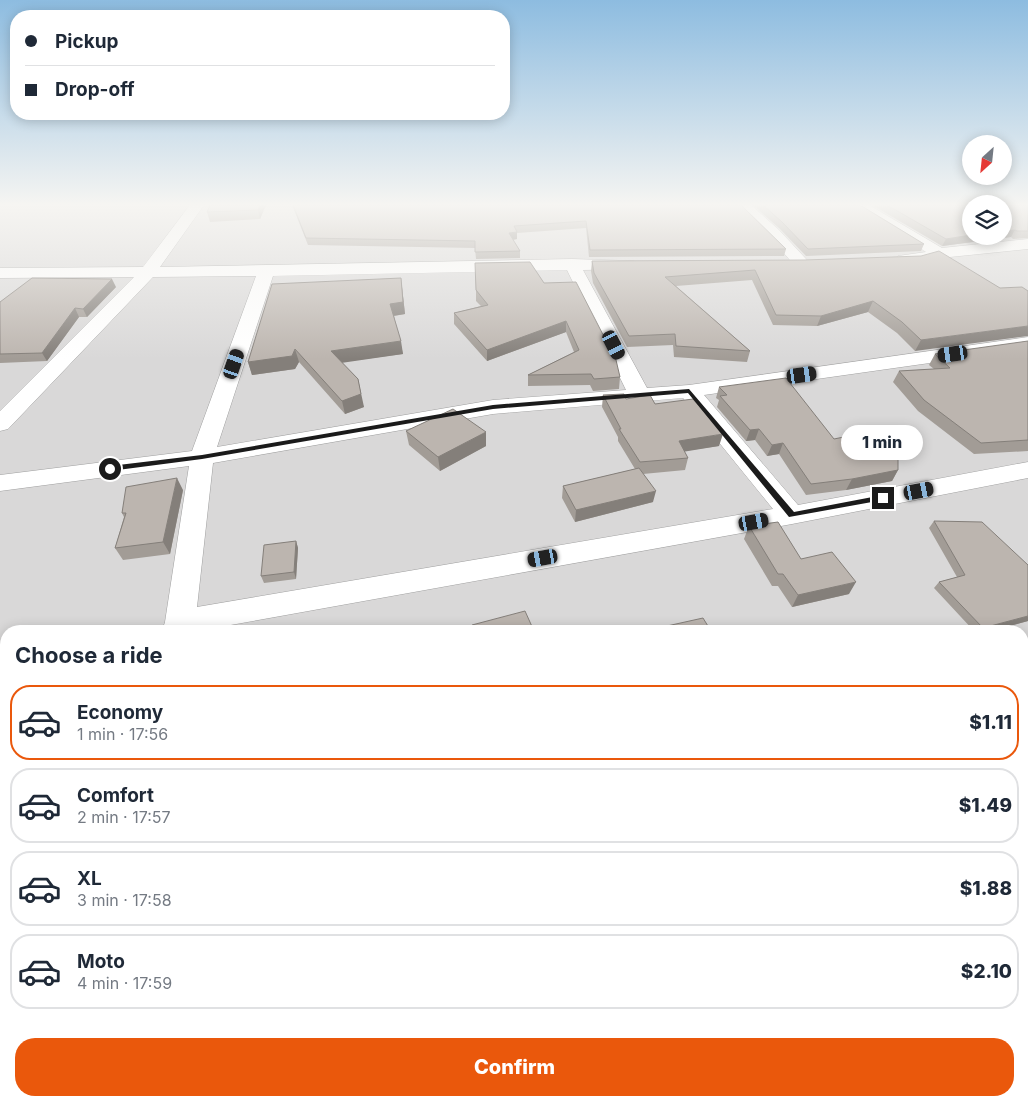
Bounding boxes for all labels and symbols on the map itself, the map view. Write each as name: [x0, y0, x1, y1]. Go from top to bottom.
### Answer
north arrow: [962, 135, 1012, 185]
car: [600, 328, 627, 362]
car: [937, 344, 968, 364]
car: [222, 347, 245, 381]
car: [786, 365, 817, 385]
callout: 1 min: [842, 426, 924, 460]
route start: [99, 458, 121, 480]
car: [902, 481, 935, 501]
route end: [872, 487, 894, 509]
car: [737, 512, 770, 532]
car: [526, 548, 559, 568]

